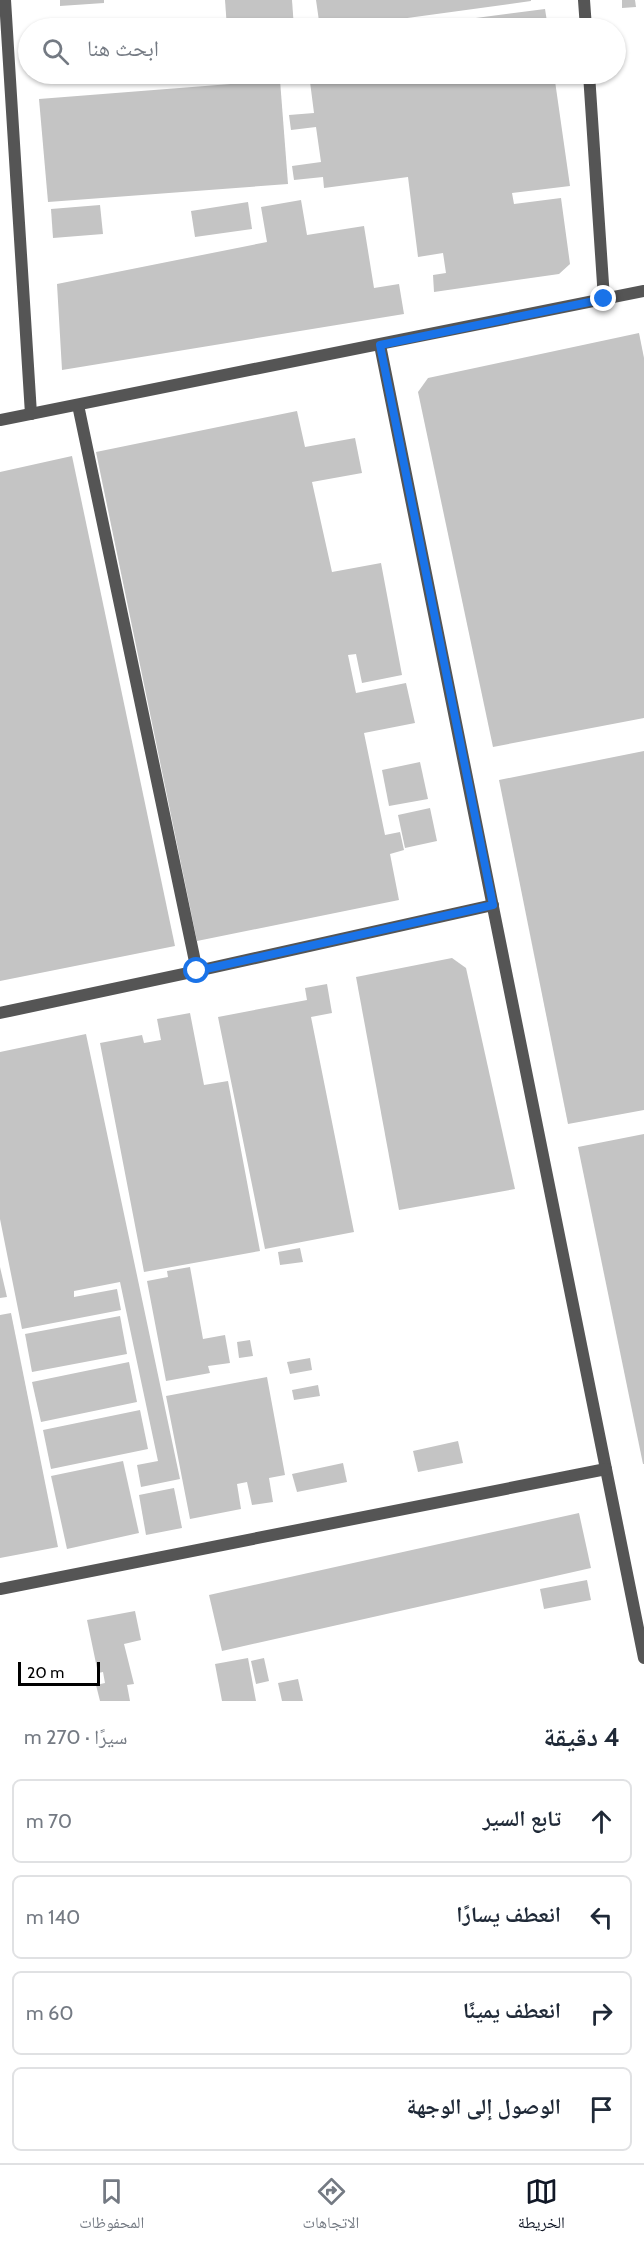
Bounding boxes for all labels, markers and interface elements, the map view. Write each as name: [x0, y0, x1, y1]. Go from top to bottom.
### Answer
search box: [18, 18, 626, 84]
icon: search: [39, 35, 72, 68]
text: ابحث هنا: [87, 35, 159, 62]
route end: [590, 285, 616, 311]
route start: [183, 957, 209, 983]
scale bar: [18, 1659, 100, 1686]
text: 20 m: [27, 1663, 64, 1682]
text: 4 دقيقة: [543, 1721, 620, 1753]
text: سيرًا · 270 m: [24, 1725, 127, 1749]
text: تابع السير: [483, 1805, 561, 1832]
icon: ahead: [585, 1805, 618, 1838]
text: 70 m: [26, 1809, 72, 1833]
text: انعطف يسارًا: [456, 1901, 561, 1928]
icon: left: [585, 1901, 618, 1934]
text: 140 m: [26, 1905, 80, 1929]
text: انعطف يمينًا: [463, 1997, 561, 2024]
icon: right: [585, 1997, 618, 2030]
text: 60 m: [26, 2001, 73, 2025]
text: الوصول إلى الوجهة: [406, 2093, 561, 2120]
icon: arrive: [585, 2093, 618, 2126]
tab: المحفوظات: [79, 2175, 144, 2238]
tab: الاتجاهات: [303, 2175, 359, 2238]
tab: الخريطة: [518, 2175, 565, 2238]

